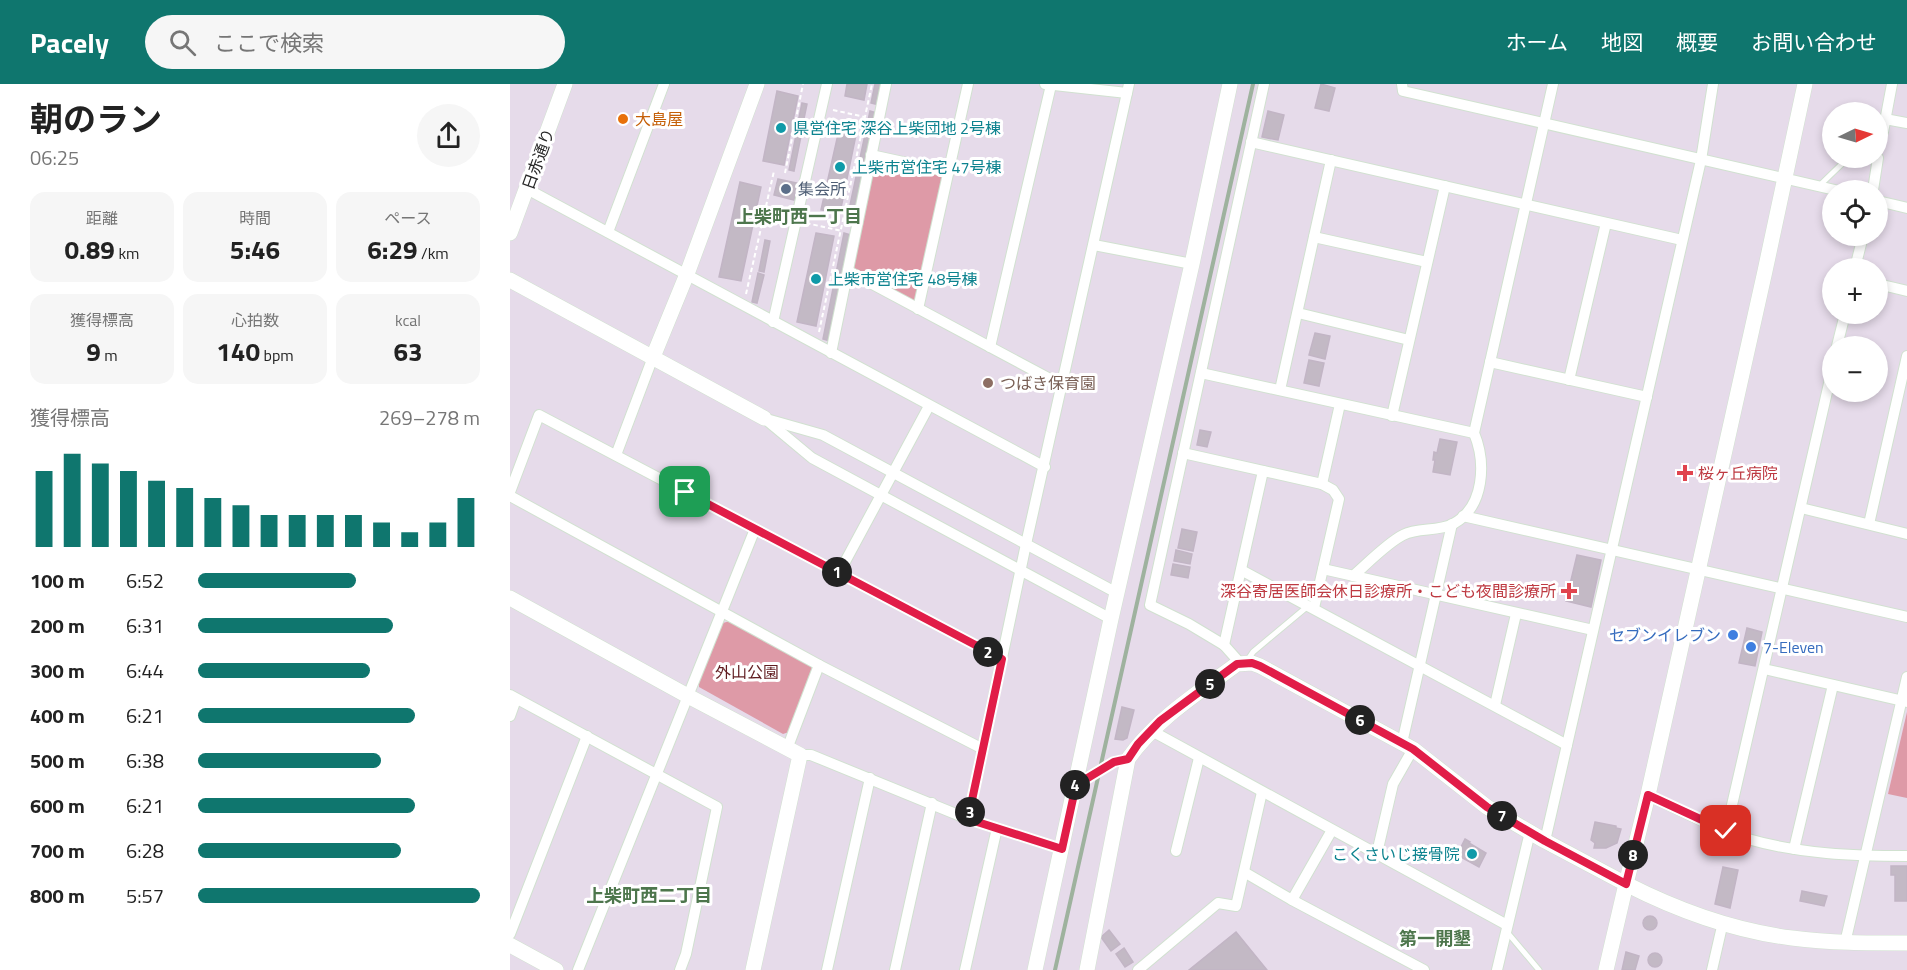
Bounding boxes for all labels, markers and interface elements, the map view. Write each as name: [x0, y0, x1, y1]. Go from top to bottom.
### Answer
search box: [145, 15, 565, 69]
text: Pacely: [30, 21, 109, 64]
icon: search: [166, 26, 199, 59]
text: ここで検索: [214, 26, 324, 60]
text: ホーム: [1506, 26, 1568, 58]
text: 地図: [1601, 26, 1643, 58]
text: 概要: [1676, 26, 1718, 58]
text: お問い合わせ: [1751, 26, 1877, 58]
text: 朝のラン: [30, 94, 162, 144]
north arrow: [1822, 102, 1888, 168]
map controls: [1822, 102, 1888, 402]
button: share: [417, 104, 480, 167]
place label: 大島屋: [635, 107, 683, 131]
marker: 大島屋: [616, 112, 630, 126]
place label: 県営住宅 深谷上柴団地 2号棟: [793, 116, 1001, 140]
marker: 県営住宅 深谷上柴団地 2号棟: [774, 121, 788, 135]
street label: 日赤通り: [516, 125, 560, 193]
text: 06:25: [30, 142, 79, 173]
place label: 上柴市営住宅 47号棟: [852, 155, 1001, 179]
marker: 上柴市営住宅 47号棟: [833, 160, 847, 174]
place label: 集会所: [798, 177, 846, 201]
button: locate: [1822, 180, 1888, 246]
marker: 集会所: [779, 182, 793, 196]
district label: 上柴町西一丁目: [736, 203, 862, 230]
text: 距離: [86, 206, 118, 230]
text: 時間: [239, 206, 271, 230]
text: ペース: [384, 206, 432, 230]
text: 0.89: [65, 230, 115, 269]
text: 5:46: [230, 230, 280, 269]
text: 6:29: [367, 230, 418, 269]
text: km: [115, 241, 139, 265]
text: /km: [418, 241, 449, 265]
button: +: [1822, 258, 1888, 324]
place label: 上柴市営住宅 48号棟: [828, 267, 977, 291]
marker: 上柴市営住宅 48号棟: [809, 272, 823, 286]
text: 獲得標高: [70, 308, 134, 332]
text: 心拍数: [231, 308, 279, 332]
text: kcal: [395, 308, 421, 332]
text: 9: [86, 332, 101, 371]
text: 140: [216, 332, 260, 371]
text: 63: [393, 332, 423, 371]
button: −: [1822, 336, 1888, 402]
text: m: [101, 343, 118, 367]
text: bpm: [260, 343, 294, 367]
place label: つばき保育園: [1000, 371, 1096, 395]
marker: つばき保育園: [981, 376, 995, 390]
text: 獲得標高: [30, 402, 110, 433]
text: 269–278 m: [379, 402, 480, 433]
place label: 桜ヶ丘病院: [1698, 461, 1778, 485]
marker: 桜ヶ丘病院: [1676, 464, 1694, 482]
pin: [659, 466, 710, 517]
icon: arrive: [668, 475, 701, 508]
pin: 1: [822, 557, 852, 587]
text: 1: [833, 560, 841, 584]
text: 100 m: [30, 565, 85, 596]
text: 6:52: [126, 565, 164, 596]
place label: 深谷寄居医師会休日診療所・こども夜間診療所: [1220, 579, 1556, 603]
marker: 深谷寄居医師会休日診療所・こども夜間診療所: [1560, 582, 1578, 600]
text: 200 m: [30, 610, 85, 641]
text: 6:31: [126, 610, 164, 641]
place label: セブンイレブン: [1609, 623, 1721, 647]
marker: セブンイレブン: [1726, 628, 1740, 642]
place label: 7-Eleven: [1763, 635, 1824, 659]
pin: 2: [973, 637, 1003, 667]
text: 2: [984, 640, 992, 664]
marker: 7-Eleven: [1744, 640, 1758, 654]
text: 300 m: [30, 655, 85, 686]
text: 6:44: [126, 655, 164, 686]
park label: 外山公園: [715, 660, 779, 684]
pin: 5: [1195, 669, 1225, 699]
text: 5: [1206, 672, 1214, 696]
text: 400 m: [30, 700, 85, 731]
text: 6:21: [126, 700, 164, 731]
pin: 6: [1345, 705, 1375, 735]
text: 6: [1356, 708, 1364, 732]
text: 500 m: [30, 745, 85, 776]
text: 6:38: [126, 745, 164, 776]
pin: 4: [1060, 770, 1090, 800]
text: 4: [1071, 773, 1079, 797]
text: 600 m: [30, 790, 85, 821]
text: 6:21: [126, 790, 164, 821]
pin: 3: [955, 797, 985, 827]
text: 3: [966, 800, 974, 824]
pin: 7: [1487, 801, 1517, 831]
text: 7: [1498, 804, 1506, 828]
pin: [1700, 805, 1751, 856]
icon: check: [1709, 814, 1742, 847]
text: 700 m: [30, 835, 85, 866]
text: 6:28: [126, 835, 164, 866]
pin: 8: [1618, 840, 1648, 870]
place label: こくさいじ接骨院: [1332, 842, 1460, 866]
text: 8: [1629, 843, 1637, 867]
marker: こくさいじ接骨院: [1465, 847, 1479, 861]
text: 800 m: [30, 880, 85, 911]
text: 5:57: [126, 880, 164, 911]
district label: 上柴町西二丁目: [586, 882, 712, 909]
district label: 第一開墾: [1399, 925, 1471, 952]

